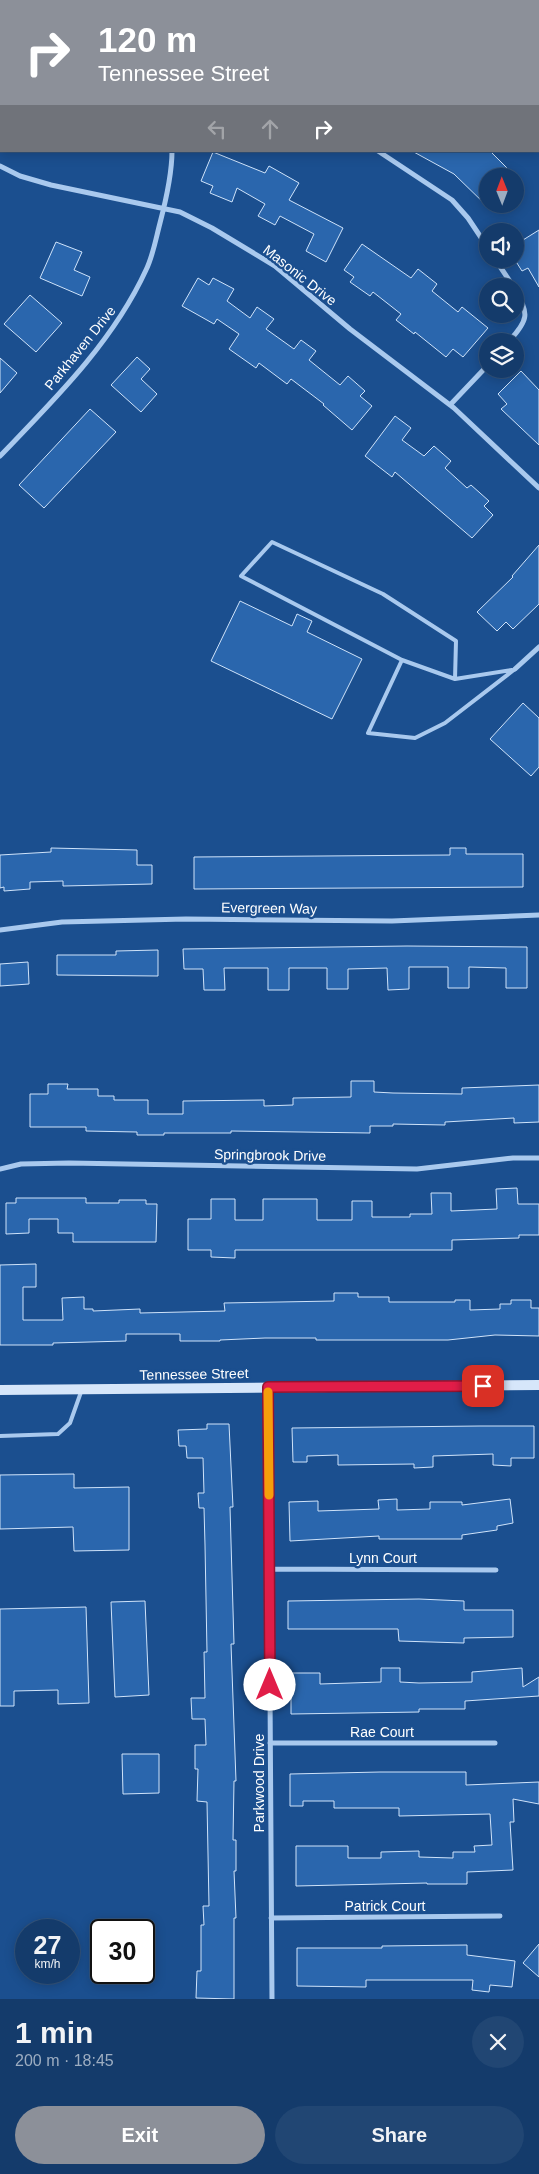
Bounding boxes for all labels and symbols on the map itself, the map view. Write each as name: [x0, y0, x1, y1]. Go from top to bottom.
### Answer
north arrow: [479, 168, 524, 212]
street label: Masonic Drive: [260, 241, 340, 309]
street label: Parkhaven Drive: [41, 303, 119, 393]
street label: Evergreen Way: [221, 899, 317, 917]
street label: Springbrook Drive: [214, 1146, 326, 1164]
street label: Tennessee Street: [139, 1365, 249, 1383]
pin: [462, 1365, 504, 1407]
street label: Lynn Court: [349, 1550, 417, 1566]
position arrow: [243, 1658, 295, 1710]
street label: Rae Court: [350, 1724, 414, 1740]
street label: Parkwood Drive: [251, 1733, 267, 1832]
street label: Patrick Court: [345, 1898, 426, 1914]
speed limit sign: 30: [90, 1919, 155, 1984]

